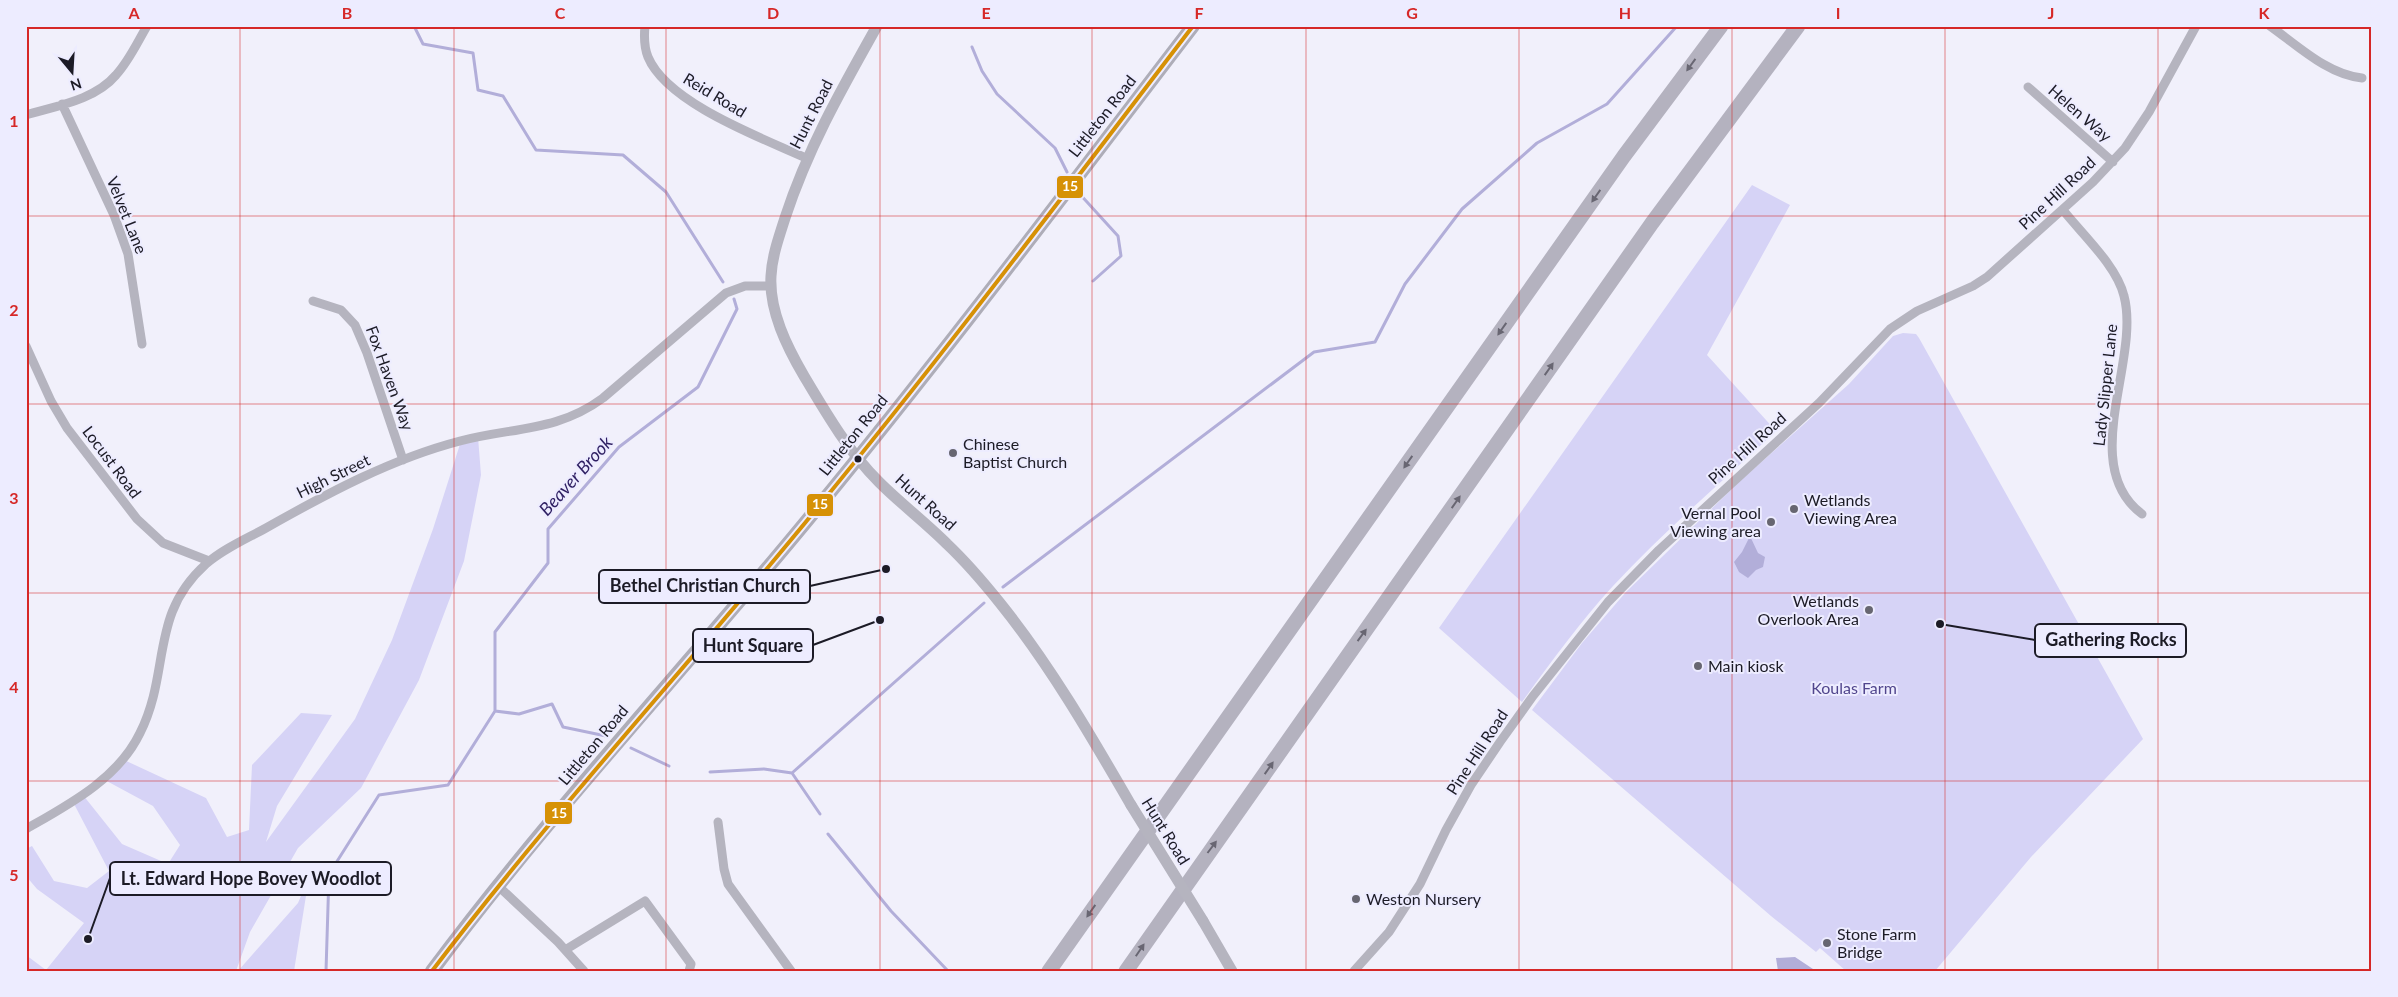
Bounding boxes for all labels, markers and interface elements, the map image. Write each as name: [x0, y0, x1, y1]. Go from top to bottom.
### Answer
text: A: [127, 3, 140, 22]
text: B: [342, 3, 352, 22]
text: C: [555, 3, 566, 22]
text: D: [767, 3, 779, 22]
text: E: [981, 3, 991, 22]
text: F: [1194, 3, 1204, 22]
text: G: [1406, 3, 1418, 22]
text: H: [1619, 3, 1631, 22]
text: I: [1836, 3, 1840, 22]
text: J: [2048, 3, 2054, 22]
text: K: [2259, 3, 2271, 22]
north arrow: [48, 48, 98, 98]
one-way arrow: [1686, 58, 1696, 72]
street label: Reid Road: [680, 68, 750, 121]
street label: Littleton Road: [1064, 71, 1139, 160]
text: N: [68, 75, 84, 95]
street label: Hunt Road: [785, 76, 836, 152]
street label: Helen Way: [2045, 80, 2116, 146]
text: 1: [9, 111, 19, 130]
street label: Pine Hill Road: [2014, 152, 2099, 233]
street label: Velvet Lane: [103, 173, 152, 256]
line badge: 15: [1056, 175, 1084, 199]
text: 15: [1062, 177, 1078, 194]
one-way arrow: [1591, 190, 1601, 203]
text: 2: [9, 300, 19, 319]
one-way arrow: [1497, 322, 1507, 336]
street label: Fox Haven Way: [363, 323, 418, 433]
street label: Lady Slipper Lane: [2089, 323, 2120, 447]
one-way arrow: [1544, 363, 1554, 376]
street label: Littleton Road: [814, 390, 891, 479]
street label: Pine Hill Road: [1704, 408, 1789, 487]
street label: Locust Road: [79, 422, 146, 502]
water label: Beaver Brook: [534, 431, 617, 520]
place label: Chinese Baptist Church: [963, 434, 1067, 471]
marker: Chinese Baptist Church: [947, 447, 959, 459]
street label: High Street: [293, 449, 373, 501]
unlabelled marker: [853, 454, 863, 464]
one-way arrow: [1403, 455, 1413, 469]
street label: Hunt Road: [892, 469, 961, 534]
text: 3: [9, 488, 19, 507]
place label: Wetlands Viewing Area: [1804, 490, 1897, 527]
line badge: 15: [806, 493, 834, 517]
text: 15: [812, 495, 828, 512]
one-way arrow: [1451, 496, 1461, 509]
place label: Vernal Pool Viewing area: [1670, 503, 1761, 540]
marker: Wetlands Viewing Area: [1788, 503, 1800, 515]
marker: Vernal Pool Viewing area: [1765, 516, 1777, 528]
callout: Bethel Christian Church: [599, 570, 810, 603]
text: Bethel Christian Church: [610, 574, 800, 596]
place label: Wetlands Overlook Area: [1758, 591, 1859, 628]
marker: Wetlands Overlook Area: [1863, 604, 1875, 616]
callout: Gathering Rocks: [2035, 624, 2186, 657]
one-way arrow: [1357, 628, 1367, 642]
text: Gathering Rocks: [2045, 628, 2177, 650]
callout: Hunt Square: [693, 629, 813, 662]
text: Hunt Square: [703, 634, 804, 656]
place label: Main kiosk: [1708, 656, 1784, 675]
marker: Main kiosk: [1692, 660, 1704, 672]
text: 4: [9, 677, 19, 696]
park label: Koulas Farm: [1811, 678, 1897, 697]
street label: Littleton Road: [554, 701, 632, 788]
street label: Pine Hill Road: [1442, 705, 1511, 798]
one-way arrow: [1264, 762, 1274, 775]
street label: Hunt Road: [1138, 794, 1194, 868]
line badge: 15: [544, 801, 573, 825]
text: 15: [551, 804, 567, 821]
one-way arrow: [1207, 841, 1218, 854]
callout: Lt. Edward Hope Bovey Woodlot: [110, 862, 391, 895]
text: 5: [9, 865, 19, 884]
text: Lt. Edward Hope Bovey Woodlot: [121, 867, 382, 889]
place label: Weston Nursery: [1366, 889, 1482, 908]
marker: Weston Nursery: [1350, 893, 1362, 905]
one-way arrow: [1086, 904, 1096, 918]
place label: Stone Farm Bridge: [1837, 924, 1916, 961]
marker: Stone Farm Bridge: [1821, 937, 1833, 949]
one-way arrow: [1135, 944, 1145, 957]

